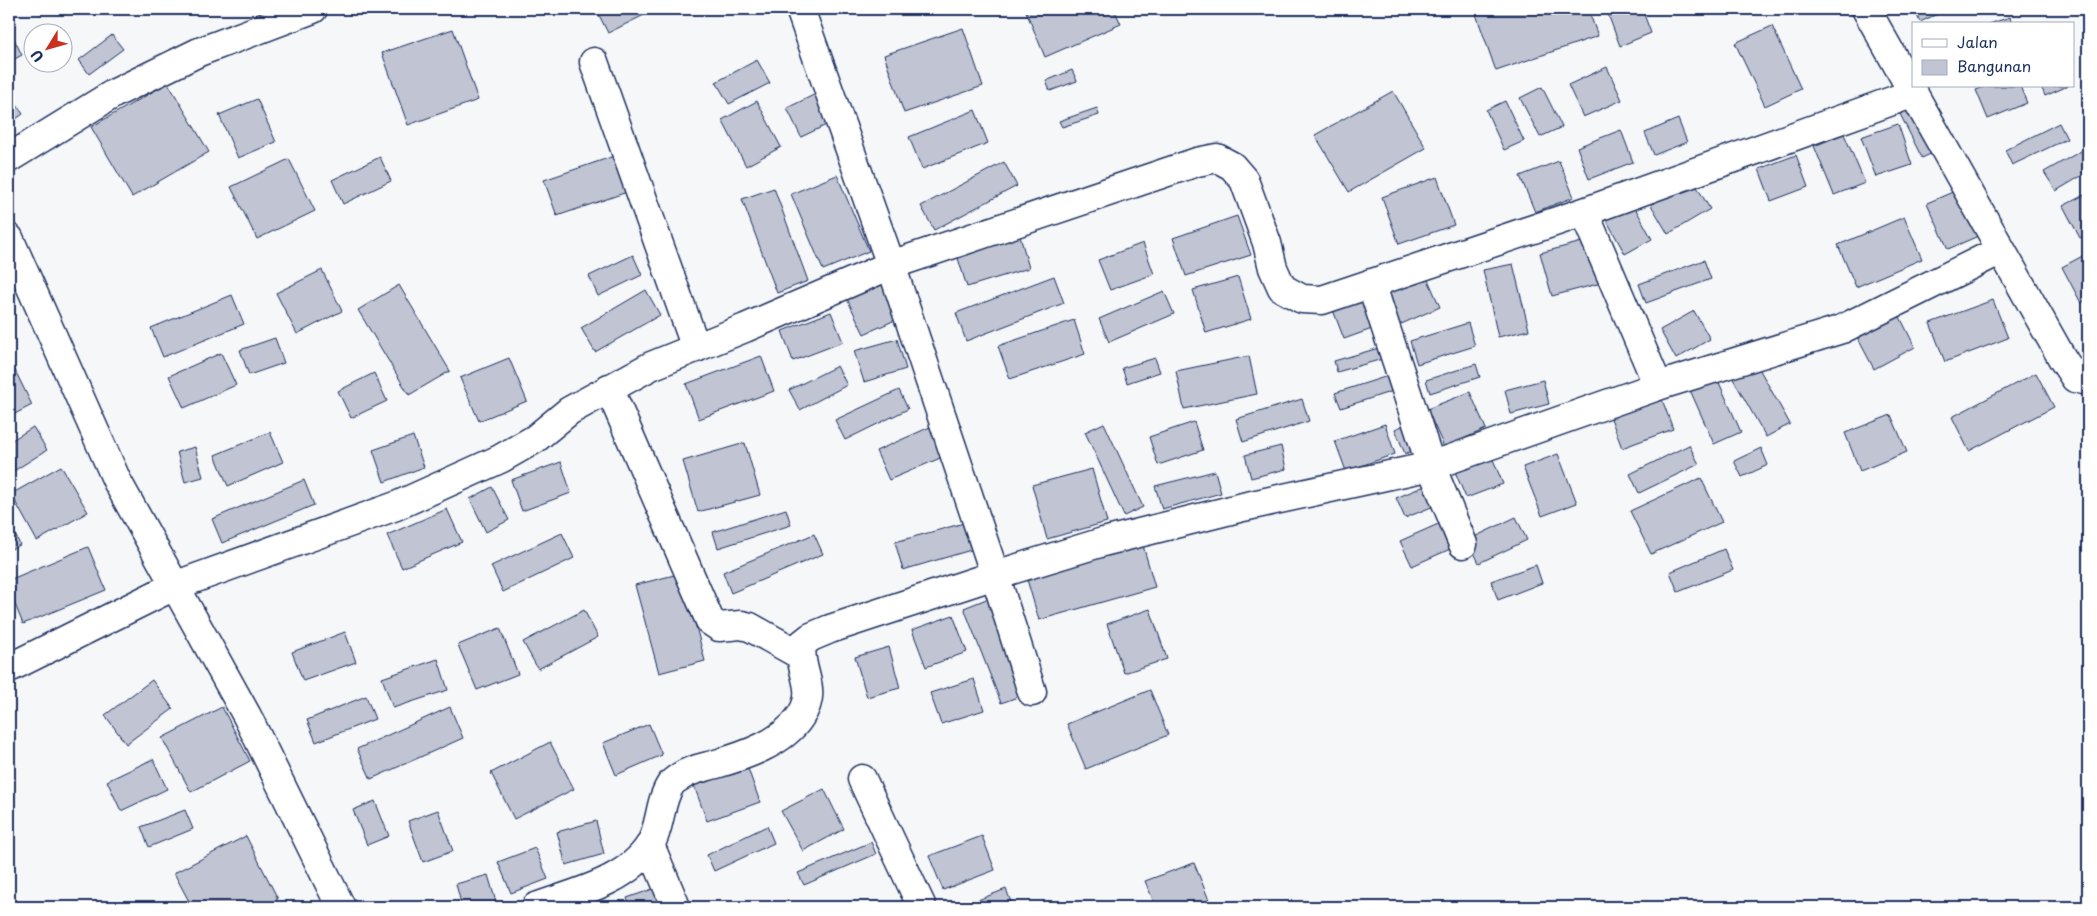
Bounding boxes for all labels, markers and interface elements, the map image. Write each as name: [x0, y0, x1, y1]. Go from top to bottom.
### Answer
north arrow: [22, 22, 72, 72]
legend: [1912, 22, 2074, 88]
text: Jalan: [1957, 30, 1998, 53]
text: U: [26, 46, 49, 67]
text: Bangunan: [1957, 54, 2031, 77]

